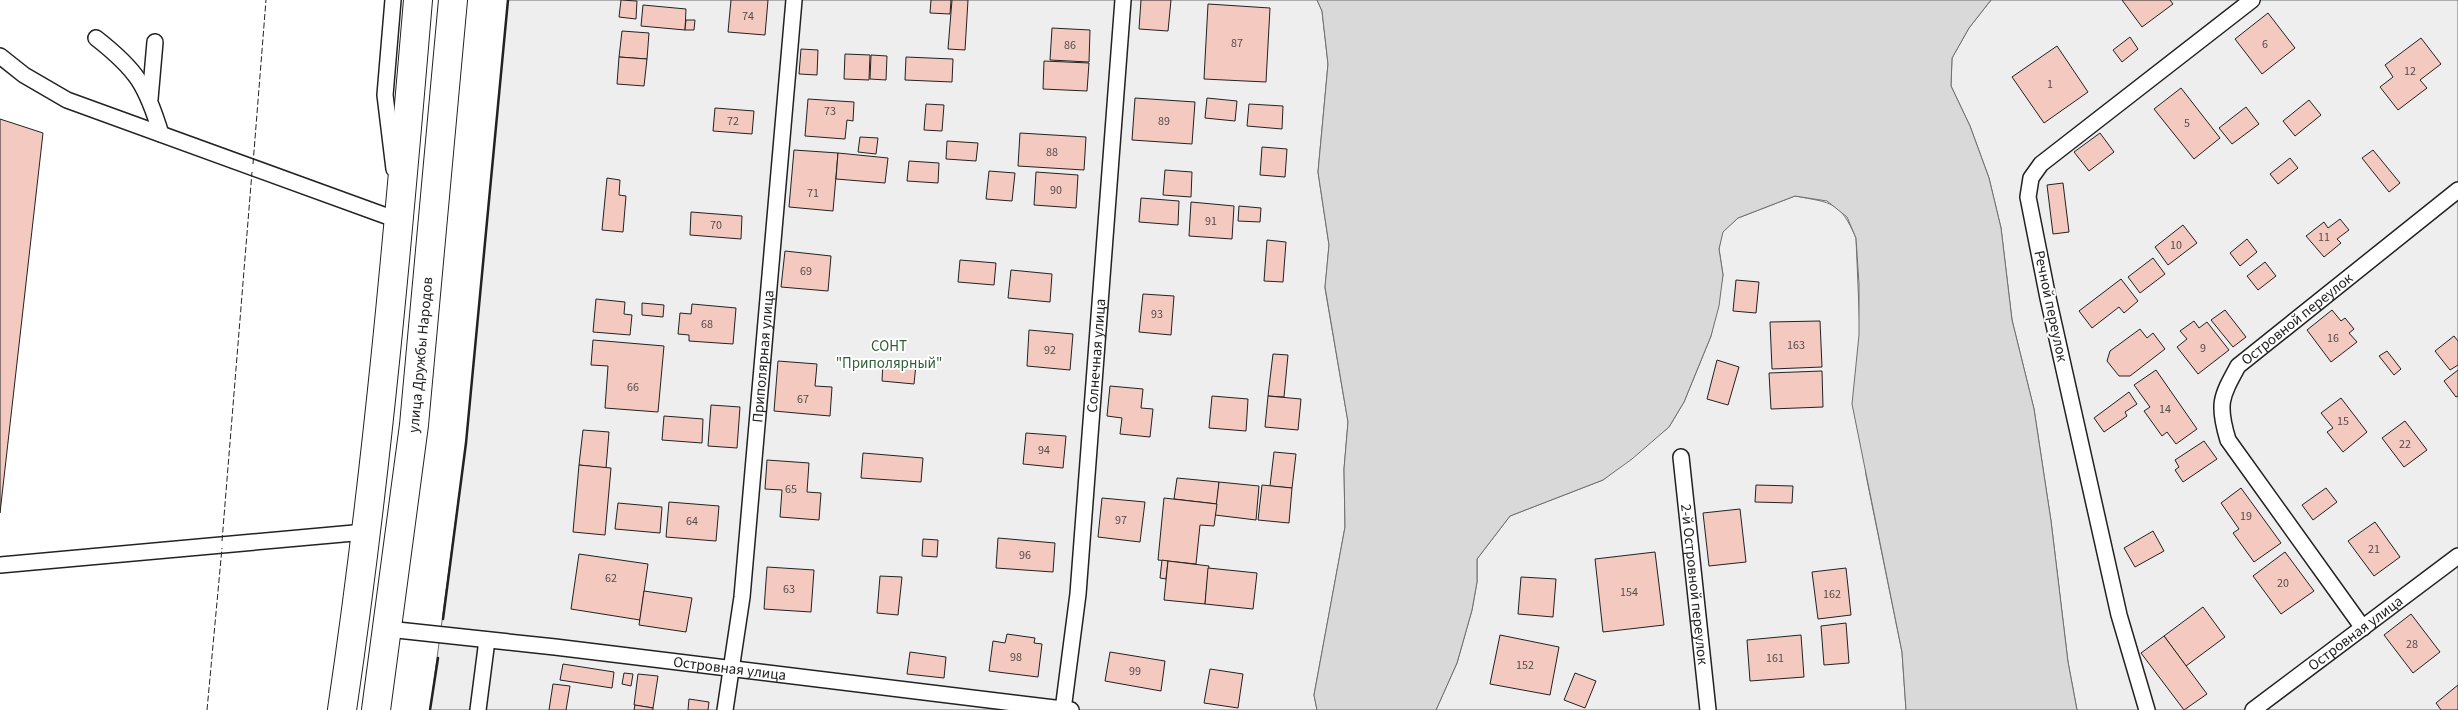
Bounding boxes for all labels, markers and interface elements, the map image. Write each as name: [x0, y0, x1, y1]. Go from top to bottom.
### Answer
house number: 74: [742, 8, 754, 25]
house number: 87: [1231, 35, 1243, 52]
house number: 6: [2262, 36, 2268, 53]
house number: 86: [1064, 37, 1076, 54]
house number: 12: [2404, 63, 2416, 80]
house number: 1: [2047, 76, 2053, 93]
house number: 73: [824, 103, 836, 120]
house number: 72: [727, 113, 739, 130]
house number: 89: [1158, 113, 1170, 130]
house number: 5: [2184, 115, 2190, 132]
house number: 88: [1046, 144, 1058, 161]
house number: 90: [1050, 182, 1062, 199]
house number: 71: [807, 185, 819, 202]
house number: 91: [1205, 213, 1217, 230]
house number: 70: [710, 217, 722, 234]
house number: 11: [2318, 229, 2330, 246]
house number: 10: [2170, 237, 2182, 254]
street label: Речной переулок: [2028, 249, 2073, 364]
house number: 69: [800, 263, 812, 280]
street label: Островной переулок: [2237, 268, 2358, 371]
street label: улица Дружбы Народов: [403, 276, 439, 434]
street label: Приполярная улица: [747, 289, 780, 423]
street label: Солнечная улица: [1082, 298, 1111, 414]
house number: 93: [1151, 306, 1163, 323]
house number: 68: [701, 316, 713, 333]
house number: 16: [2327, 330, 2339, 347]
park label: СОНТ "Приполярный": [836, 336, 942, 374]
house number: 163: [1787, 337, 1805, 354]
house number: 9: [2200, 340, 2206, 357]
house number: 92: [1044, 342, 1056, 359]
house number: 66: [627, 379, 639, 396]
house number: 67: [797, 391, 809, 408]
house number: 14: [2159, 401, 2171, 418]
house number: 15: [2337, 413, 2349, 430]
house number: 22: [2399, 436, 2411, 453]
house number: 94: [1038, 442, 1050, 459]
house number: 65: [785, 481, 797, 498]
street label: 2-й Островной переулок: [1675, 503, 1713, 666]
house number: 19: [2240, 508, 2252, 525]
house number: 97: [1115, 512, 1127, 529]
house number: 64: [686, 513, 698, 530]
house number: 21: [2368, 541, 2380, 558]
house number: 96: [1019, 547, 1031, 564]
house number: 62: [605, 570, 617, 587]
house number: 20: [2277, 575, 2289, 592]
house number: 63: [783, 581, 795, 598]
house number: 154: [1620, 584, 1638, 601]
house number: 162: [1823, 586, 1841, 603]
street label: Островная улица: [2304, 591, 2407, 676]
house number: 28: [2406, 636, 2418, 653]
house number: 98: [1010, 649, 1022, 666]
house number: 161: [1766, 650, 1784, 667]
street label: Островная улица: [672, 652, 787, 686]
house number: 152: [1516, 657, 1534, 674]
house number: 99: [1129, 663, 1141, 680]

